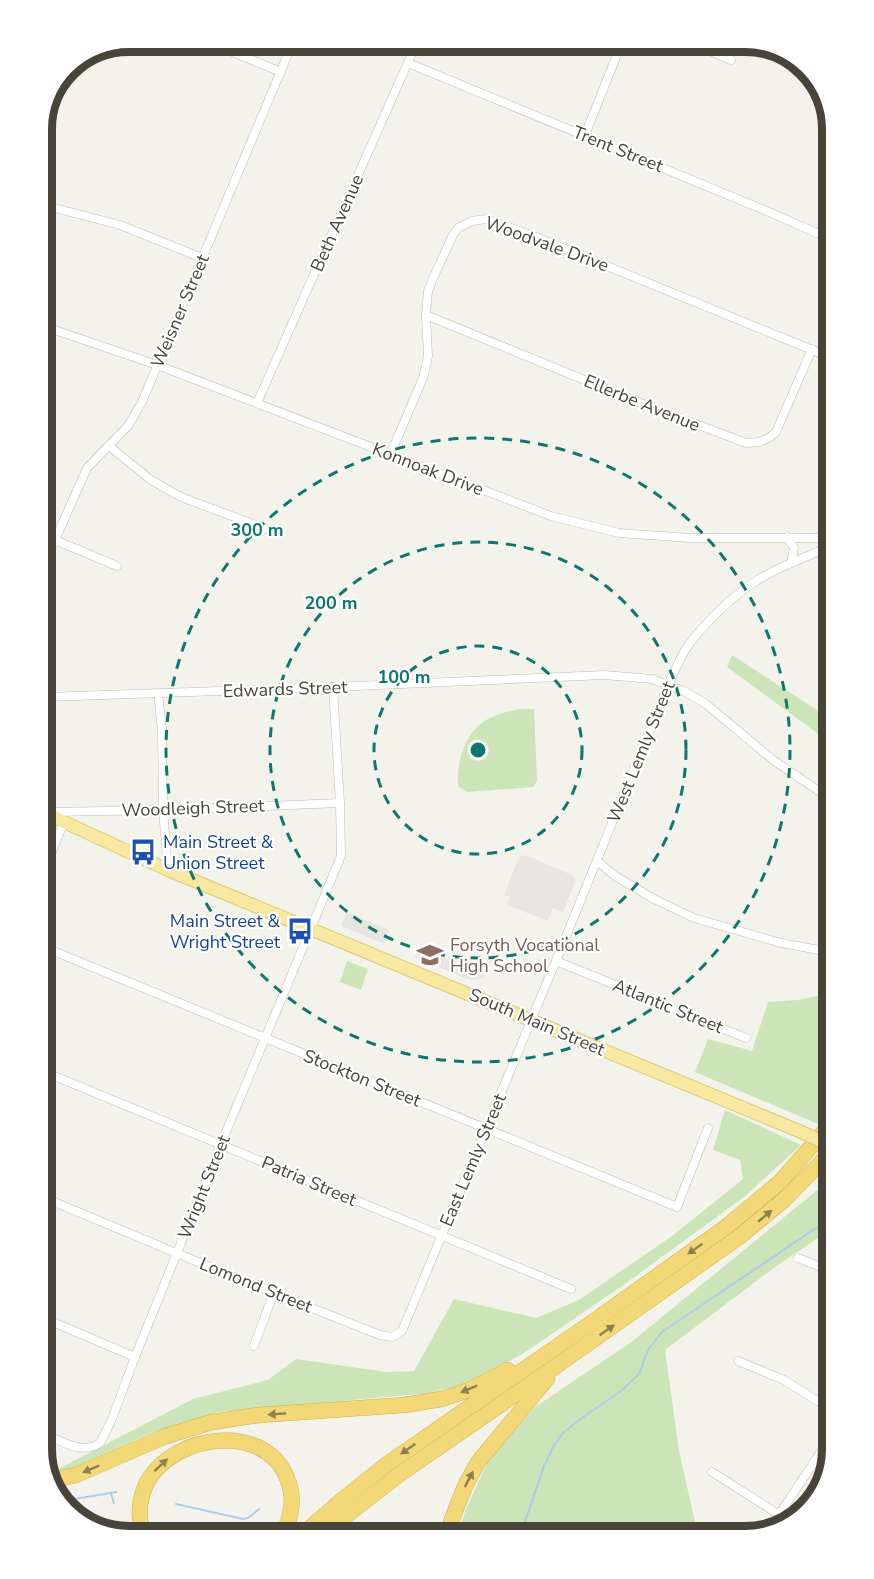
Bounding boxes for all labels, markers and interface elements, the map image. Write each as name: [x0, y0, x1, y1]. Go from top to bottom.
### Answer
street label: Trent Street: [569, 120, 667, 178]
street label: Beth Avenue: [305, 171, 369, 275]
street label: Woodvale Drive: [482, 210, 612, 278]
street label: Weisner Street: [145, 250, 215, 371]
street label: Ellerbe Avenue: [580, 369, 704, 437]
street label: Konnoak Drive: [369, 437, 487, 501]
text: 300 m: [230, 518, 284, 542]
text: 200 m: [304, 591, 358, 615]
text: 100 m: [377, 665, 431, 689]
street label: Edwards Street: [222, 675, 348, 703]
street label: West Lemly Street: [602, 677, 681, 826]
centre of rings: [468, 740, 488, 760]
street label: Woodleigh Street: [121, 793, 265, 822]
place label: Main Street & Union Street: [163, 830, 274, 875]
bus stop icon: Main Street & Union Street: [128, 837, 158, 867]
place label: Main Street & Wright Street: [170, 909, 281, 954]
bus stop icon: Main Street & Wright Street: [285, 916, 315, 946]
place label: Forsyth Vocational High School: [450, 933, 600, 978]
school or university icon: Forsyth Vocational High School: [415, 940, 445, 970]
street label: Atlantic Street: [609, 973, 727, 1039]
street label: South Main Street: [465, 983, 609, 1062]
street label: Stockton Street: [300, 1044, 425, 1113]
street label: East Lemly Street: [434, 1089, 512, 1230]
street label: Wright Street: [172, 1131, 236, 1243]
street label: Patria Street: [258, 1150, 361, 1212]
one-way arrow: [757, 1210, 772, 1223]
one-way arrow: [688, 1243, 704, 1255]
street label: Lomond Street: [196, 1251, 317, 1319]
one-way arrow: [600, 1325, 615, 1337]
one-way arrow: [460, 1384, 478, 1394]
one-way arrow: [267, 1409, 286, 1419]
one-way arrow: [399, 1444, 416, 1455]
one-way arrow: [153, 1458, 167, 1472]
one-way arrow: [82, 1464, 100, 1474]
one-way arrow: [464, 1470, 474, 1487]

